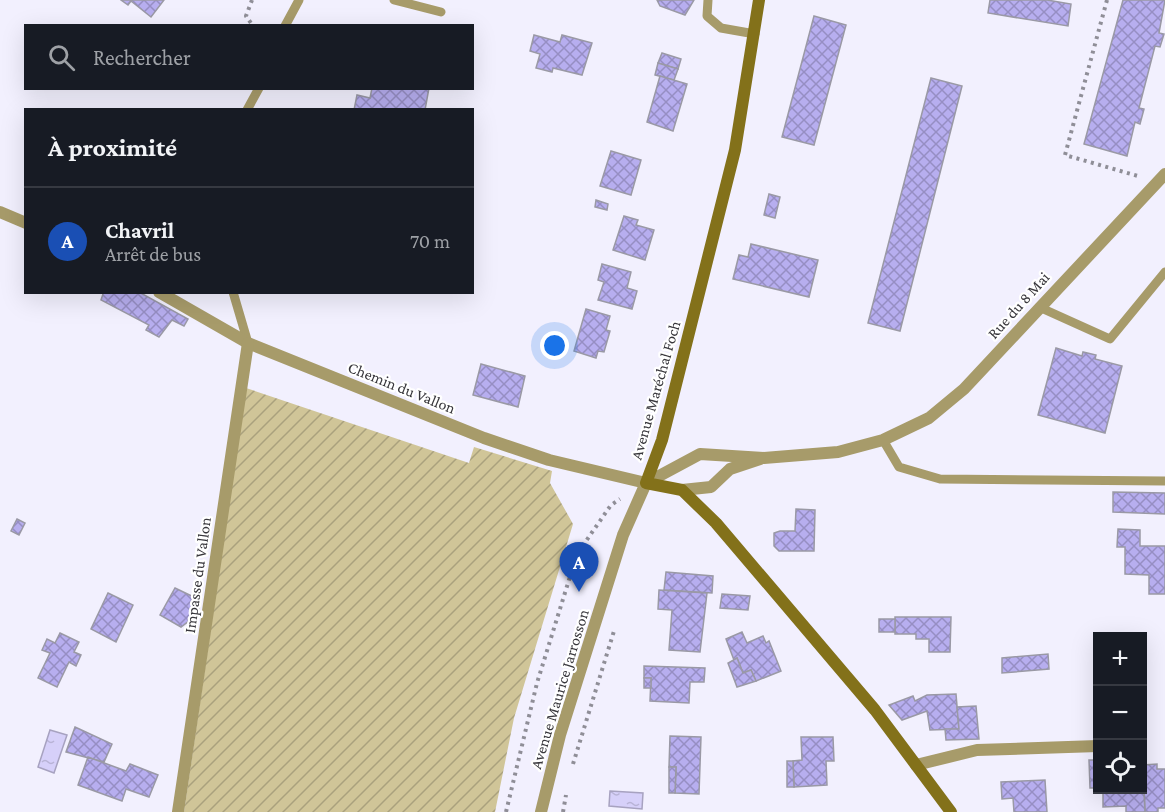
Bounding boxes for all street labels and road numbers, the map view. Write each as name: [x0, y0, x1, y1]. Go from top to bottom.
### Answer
street label: Rue du 8 Mai: [984, 269, 1053, 342]
street label: Avenue Maréchal Foch: [628, 318, 684, 461]
street label: Chemin du Vallon: [346, 358, 458, 417]
street label: Impasse du Vallon: [181, 516, 215, 634]
street label: Avenue Maurice Jarrosson: [527, 607, 593, 771]

